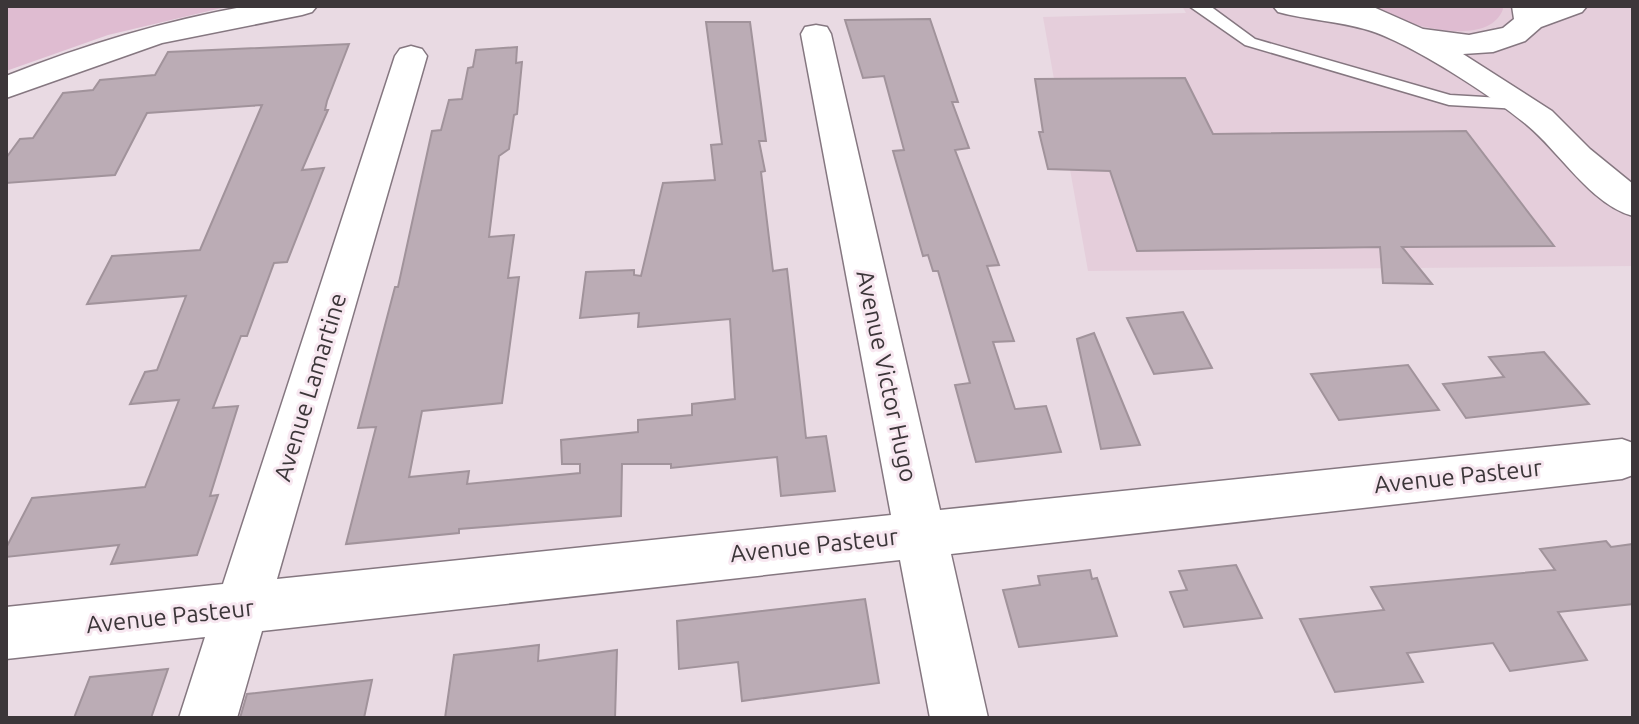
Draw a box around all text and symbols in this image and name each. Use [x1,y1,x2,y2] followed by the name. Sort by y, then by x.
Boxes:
[851,268,923,484] street label: Avenue Victor Hugo
[269,290,351,484] street label: Avenue Lamartine
[1373,454,1543,498] street label: Avenue Pasteur
[729,523,899,567] street label: Avenue Pasteur
[85,594,255,638] street label: Avenue Pasteur

